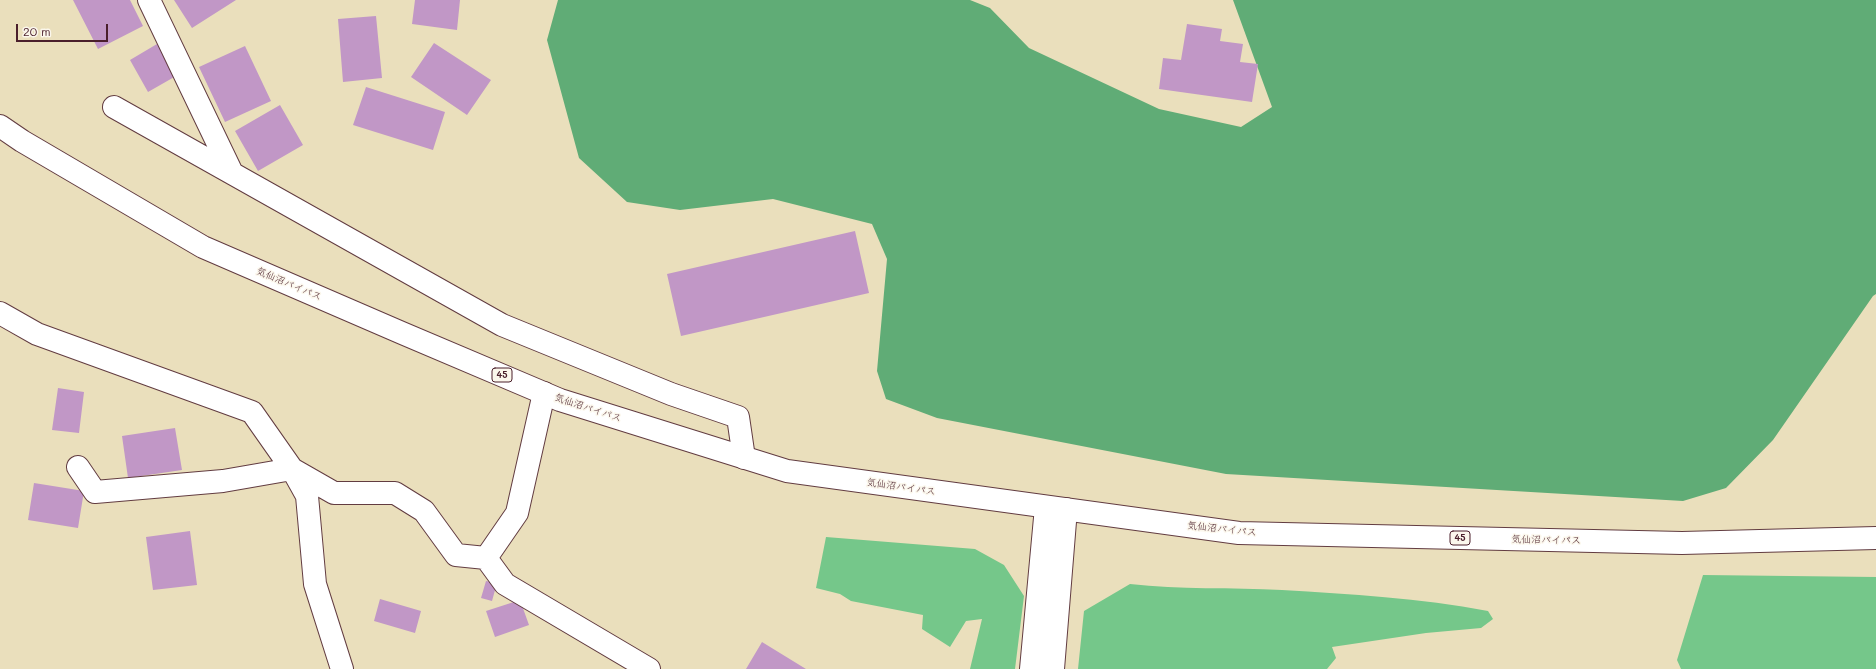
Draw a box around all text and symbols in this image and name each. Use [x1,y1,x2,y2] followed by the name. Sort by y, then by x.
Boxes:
[18,16,110,42] scale bar
[23,23,51,39] text: 20 m
[254,265,324,303] street label: 気仙沼バイパス
[492,368,512,382] road number: 45
[553,391,623,425] street label: 気仙沼バイパス
[866,476,936,498] street label: 気仙沼バイパス
[1187,519,1257,539] street label: 気仙沼バイパス
[1450,531,1470,545] road number: 45
[1511,533,1581,547] street label: 気仙沼バイパス

